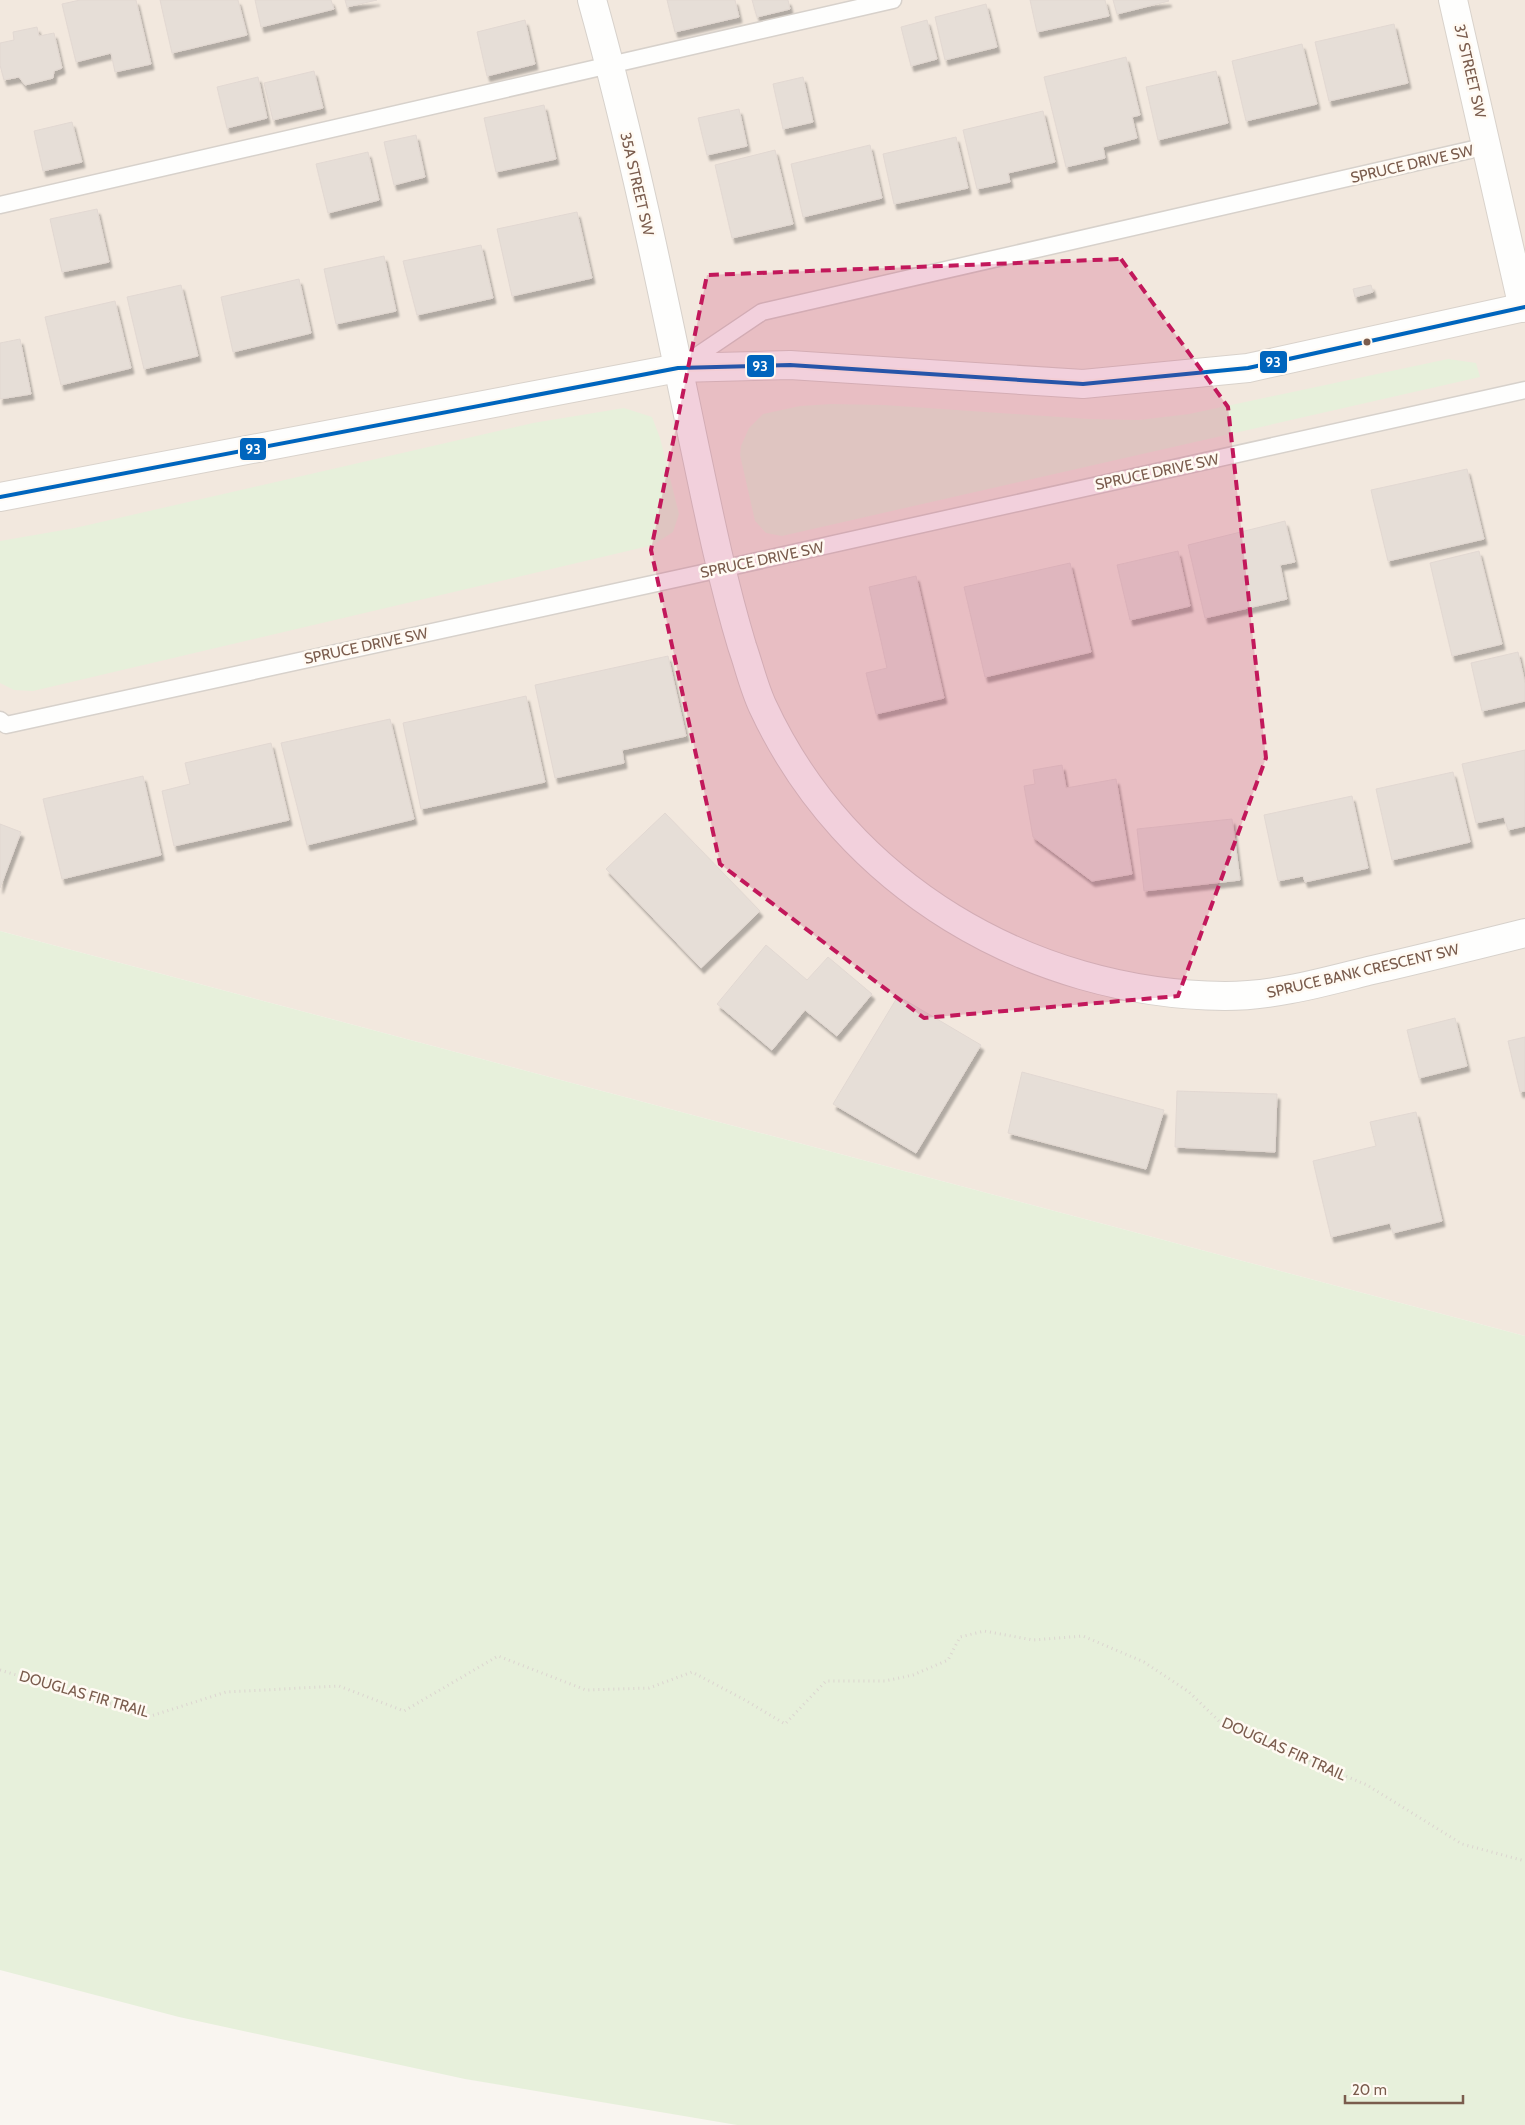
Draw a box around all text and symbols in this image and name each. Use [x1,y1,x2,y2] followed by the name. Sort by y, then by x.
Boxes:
[1450,22,1490,120] street label: 37 STREET SW
[616,131,658,238] street label: 35A STREET SW
[1349,141,1476,187] street label: SPRUCE DRIVE SW
[1362,337,1372,347] unlabelled marker
[1259,350,1288,374] line badge: 93
[1265,353,1281,371] text: 93
[746,354,775,378] line badge: 93
[752,357,768,375] text: 93
[239,437,267,461] line badge: 93
[245,440,261,458] text: 93
[1094,450,1221,494] street label: SPRUCE DRIVE SW
[699,538,826,582] street label: SPRUCE DRIVE SW
[303,624,430,668] street label: SPRUCE DRIVE SW
[1265,940,1462,1002] street label: SPRUCE BANK CRESCENT SW
[17,1667,151,1721] street label: DOUGLAS FIR TRAIL
[1219,1714,1349,1785] street label: DOUGLAS FIR TRAIL
[1345,2072,1462,2104] scale bar
[1352,2081,1387,2099] text: 20 m

